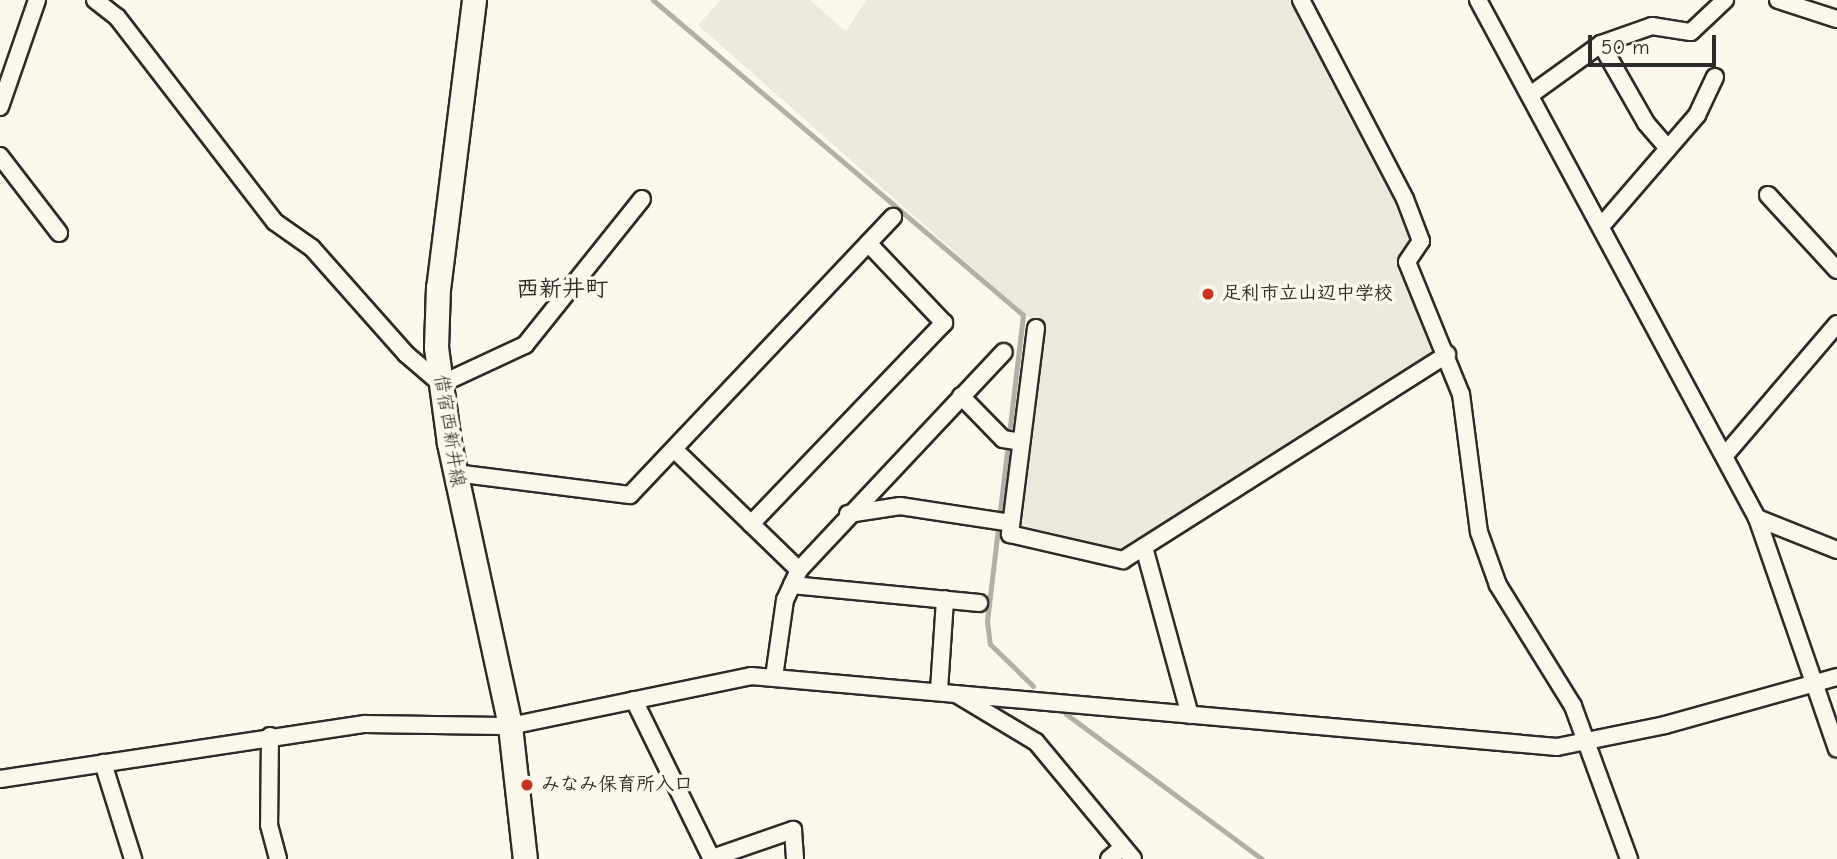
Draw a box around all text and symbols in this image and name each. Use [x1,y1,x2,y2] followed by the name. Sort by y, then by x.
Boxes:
[1592,21,1720,65] scale bar
[1601,35,1650,59] text: 50 m
[516,275,608,303] district label: 西新井町
[1222,283,1393,305] place label: 足利市立山辺中学校
[1200,286,1216,302] marker: 足利市立山辺中学校
[429,373,469,489] street label: 借宿西新井線
[541,774,693,796] place label: みなみ保育所入口
[519,777,535,793] marker: みなみ保育所入口

